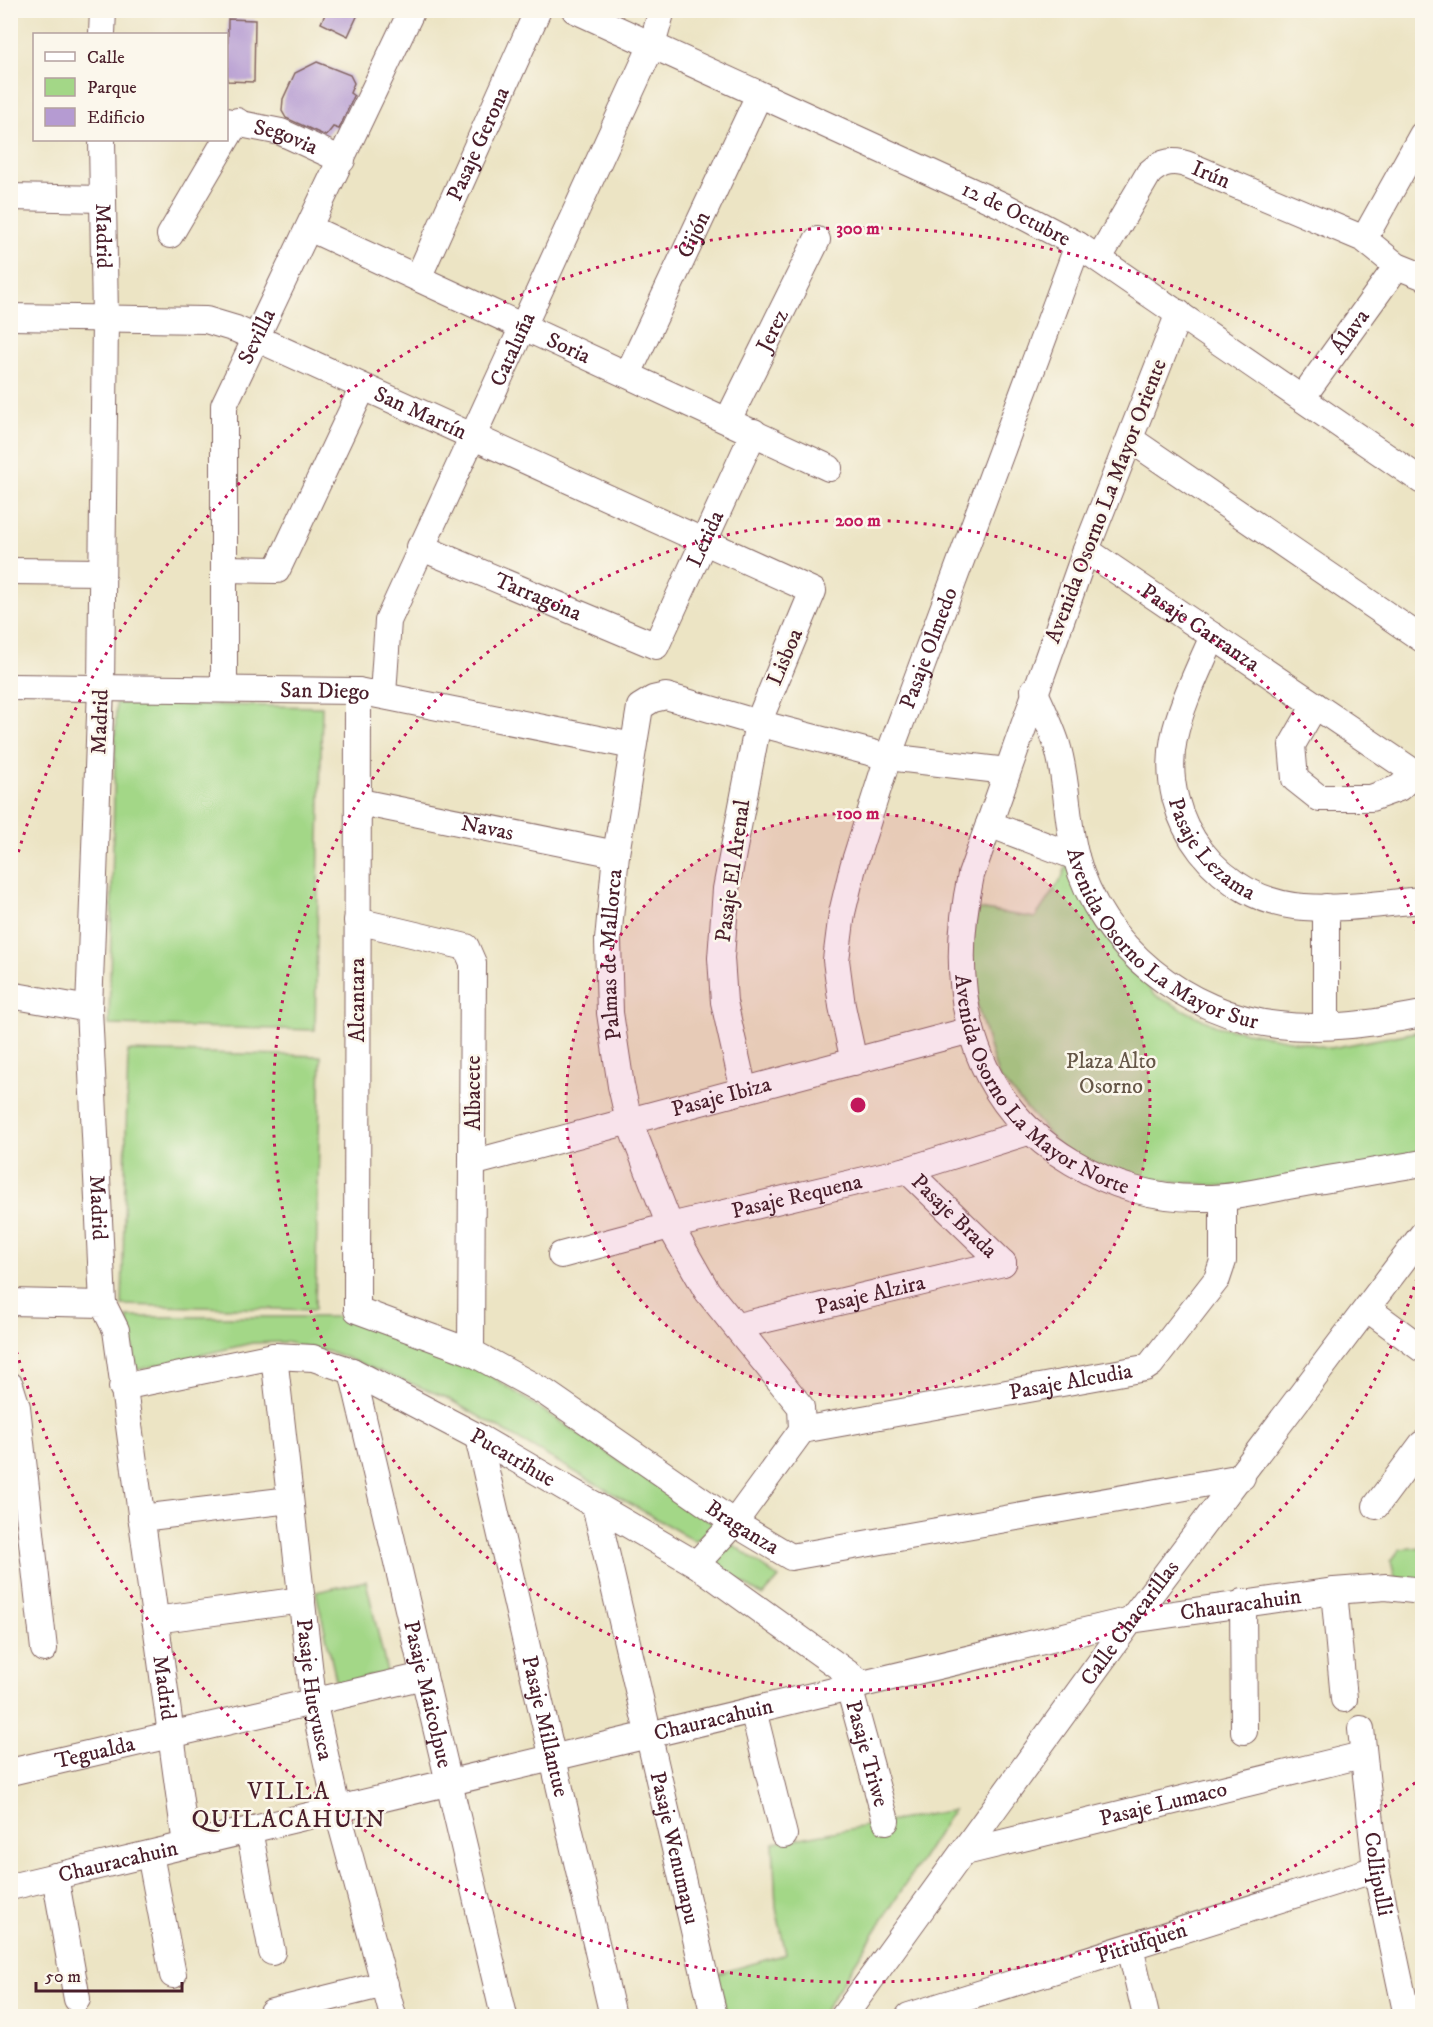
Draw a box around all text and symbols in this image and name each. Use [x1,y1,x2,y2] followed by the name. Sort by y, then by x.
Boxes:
[33,33,228,141] legend
[87,47,125,69] text: Calle
[87,77,137,99] text: Parque
[441,82,516,205] street label: Pasaje Gerona
[87,107,145,129] text: Edificio
[251,113,323,161] street label: Segovia
[1188,154,1235,195] street label: Irún
[957,175,1075,252] street label: 12 de Octubre
[90,203,118,269] street label: Madrid
[671,206,716,262] street label: Gijón
[836,218,880,240] text: 300 m
[1324,303,1376,359] street label: Álava
[232,304,282,369] street label: Sevilla
[750,304,794,358] street label: Jerez
[484,307,541,391] street label: Cataluña
[542,326,596,370] street label: Soria
[1039,355,1173,647] street label: Avenida Osorno La Mayor Oriente
[370,380,472,446] street label: San Martín
[681,506,730,571] street label: Lérida
[835,510,881,532] text: 200 m
[490,566,586,627] street label: Tarragona
[1135,578,1266,678] street label: Pasaje Carranza
[894,584,963,712] street label: Pasaje Olmedo
[761,624,809,690] street label: Lisboa
[280,677,372,707] street label: San Diego
[85,689,115,755] street label: Madrid
[1162,794,1261,906] street label: Pasaje Lezama
[710,798,756,944] street label: Pasaje El Arenal
[836,803,880,825] text: 100 m
[459,809,516,846] street label: Navas
[1061,845,1262,1035] street label: Avenida Osorno La Mayor Sur
[594,867,628,1042] street label: Palmas de Mallorca
[344,957,371,1042] street label: Alcantara
[949,973,1133,1200] street label: Avenida Osorno La Mayor Norte
[1066,1048,1156,1100] park label: Plaza Alto Osorno
[460,1055,487,1131] street label: Albacete
[669,1070,775,1123] street label: Pasaje Ibiza
[848,1095,868,1115] centre of rings
[729,1167,865,1225] street label: Pasaje Requena
[906,1168,1004,1264] street label: Pasaje Brada
[83,1174,113,1241] street label: Madrid
[813,1268,928,1321] street label: Pasaje Alzira
[1007,1357,1135,1406] street label: Pasaje Alcudia
[466,1422,561,1493] street label: Pucatrihue
[700,1494,785,1561] street label: Braganza
[1075,1555,1185,1691] street label: Calle Chacarillas
[1178,1582,1303,1626] street label: Chauracahuin
[290,1617,340,1763] street label: Pasaje Hueyusca
[398,1618,459,1771] street label: Pasaje Maicolpue
[147,1653,182,1722] street label: Madrid
[516,1653,575,1800] street label: Pasaje Millantue
[651,1692,776,1747] street label: Chauracahuin
[840,1697,895,1810] street label: Pasaje Triwe
[52,1730,138,1775] street label: Tegualda
[644,1769,706,1927] street label: Pasaje Wenumapu
[1097,1775,1230,1832] street label: Pasaje Lumaco
[192,1777,386,1835] district label: VILLA QUILACAHUIN
[1359,1831,1399,1918] street label: Collipulli
[56,1834,181,1889] street label: Chauracahuin
[1093,1916,1191,1970] street label: Pitrufquen
[36,1955,182,1993] scale bar
[45,1966,81,1988] text: 50 m

